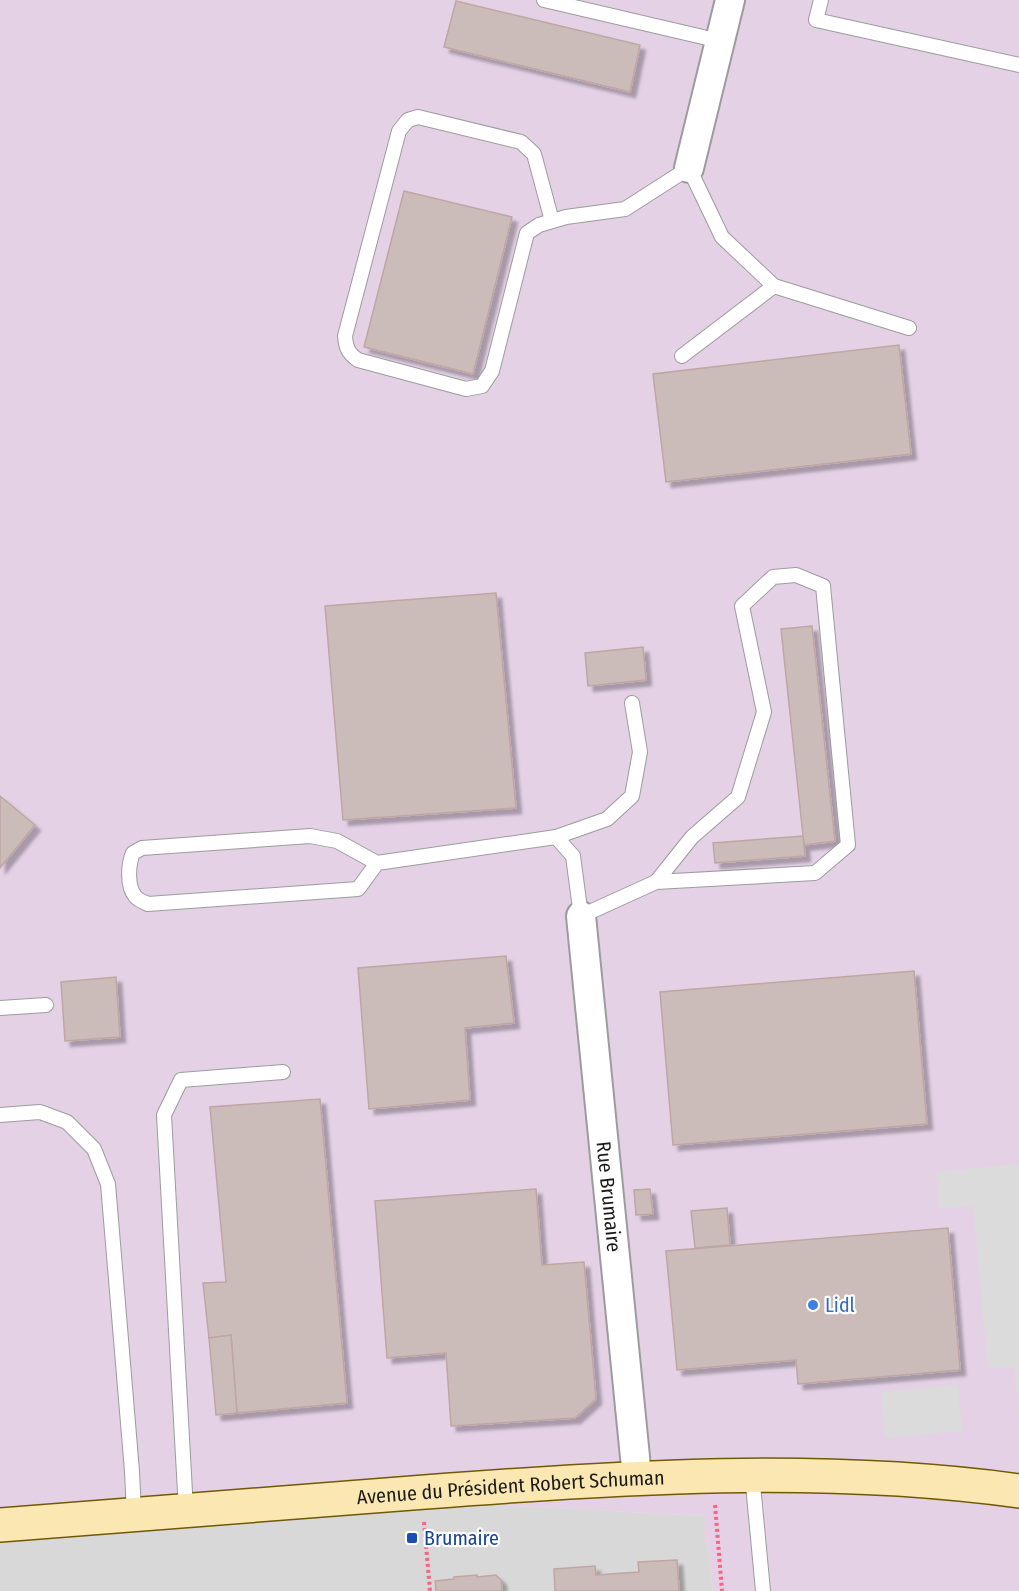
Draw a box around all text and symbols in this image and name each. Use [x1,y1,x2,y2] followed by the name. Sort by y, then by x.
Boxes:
[592,1140,626,1253] street label: Rue Brumaire
[825,1293,855,1317] place label: Lidl
[806,1298,820,1312] marker: Lidl
[356,1465,665,1509] street label: Avenue du Président Robert Schuman
[424,1526,499,1550] place label: Brumaire
[405,1531,419,1545] marker: Brumaire

